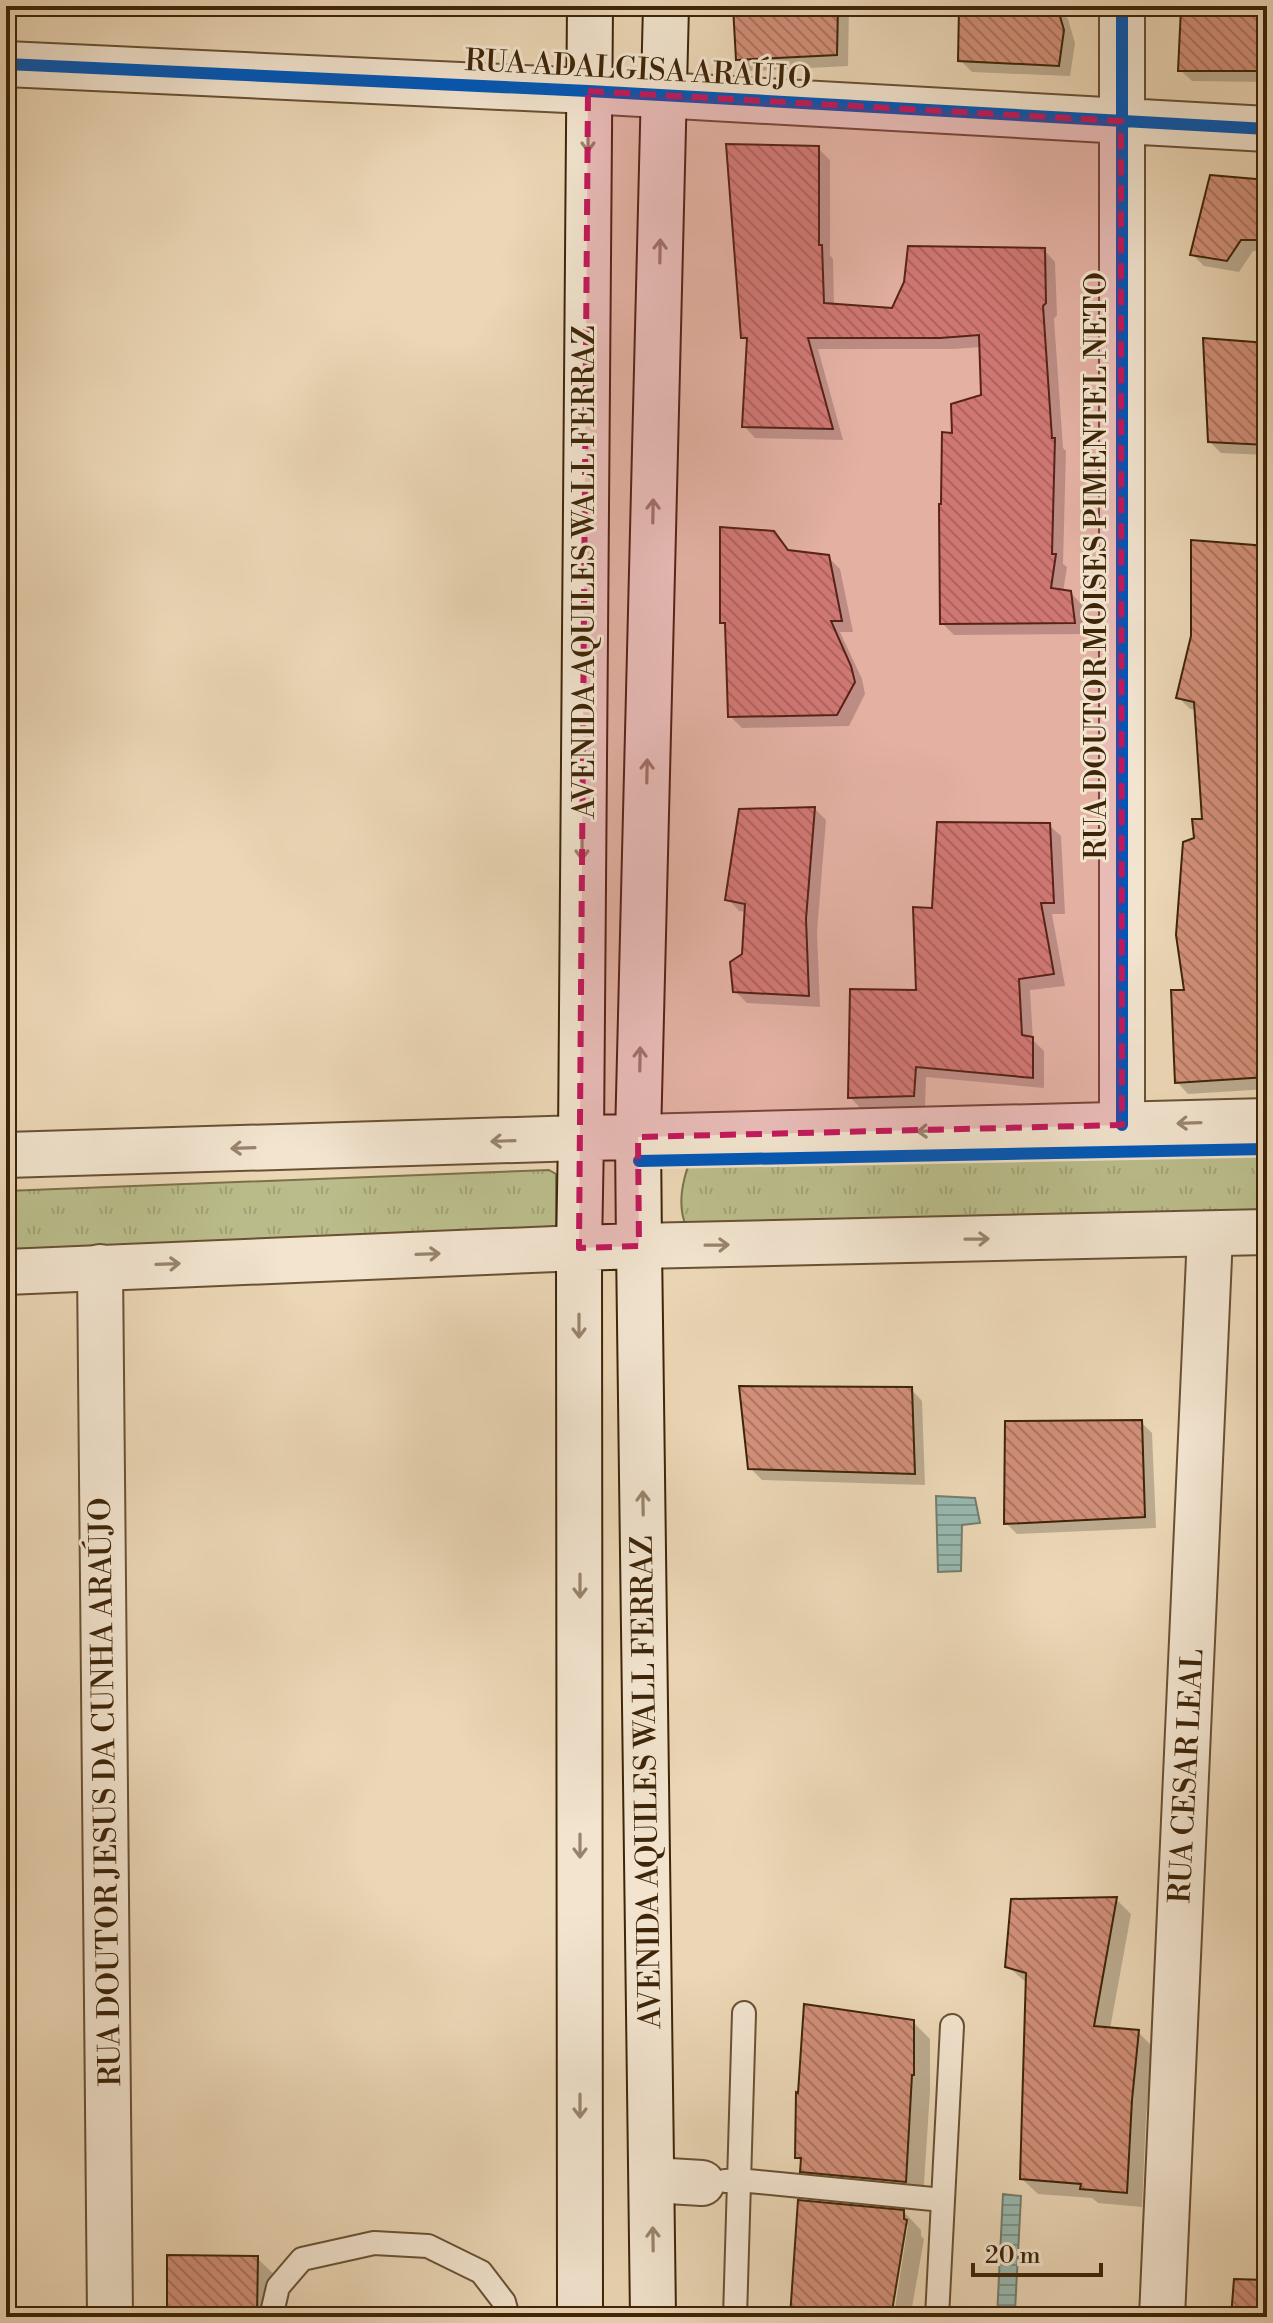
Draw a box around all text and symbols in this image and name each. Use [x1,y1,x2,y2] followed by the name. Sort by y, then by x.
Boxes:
[464,40,812,98] street label: RUA ADALGISA ARAÚJO
[580,126,596,153] one-way arrow
[652,238,667,265] one-way arrow
[1078,272,1116,860] street label: RUA DOUTOR MOISES PIMENTEL NETO
[566,325,604,820] street label: AVENIDA AQUILES WALL FERRAZ
[646,498,661,525] one-way arrow
[640,758,655,785] one-way arrow
[574,834,590,861] one-way arrow
[633,1046,648,1073] one-way arrow
[1176,1116,1203,1131] one-way arrow
[916,1123,943,1138] one-way arrow
[490,1133,517,1148] one-way arrow
[230,1141,257,1156] one-way arrow
[963,1232,990,1247] one-way arrow
[703,1237,730,1252] one-way arrow
[414,1246,441,1261] one-way arrow
[154,1257,181,1272] one-way arrow
[571,1312,587,1339] one-way arrow
[635,1490,650,1517] one-way arrow
[80,1497,130,2087] street label: RUA DOUTOR JESUS DA CUNHA ARAÚJO
[624,1535,670,2030] street label: AVENIDA AQUILES WALL FERRAZ
[572,1572,588,1599] one-way arrow
[1161,1648,1213,1904] street label: RUA CESAR LEAL
[572,1832,588,1859] one-way arrow
[572,2092,588,2119] one-way arrow
[645,2226,661,2253] one-way arrow
[973,2227,1101,2277] scale bar
[985,2241,1041,2271] text: 20 m

